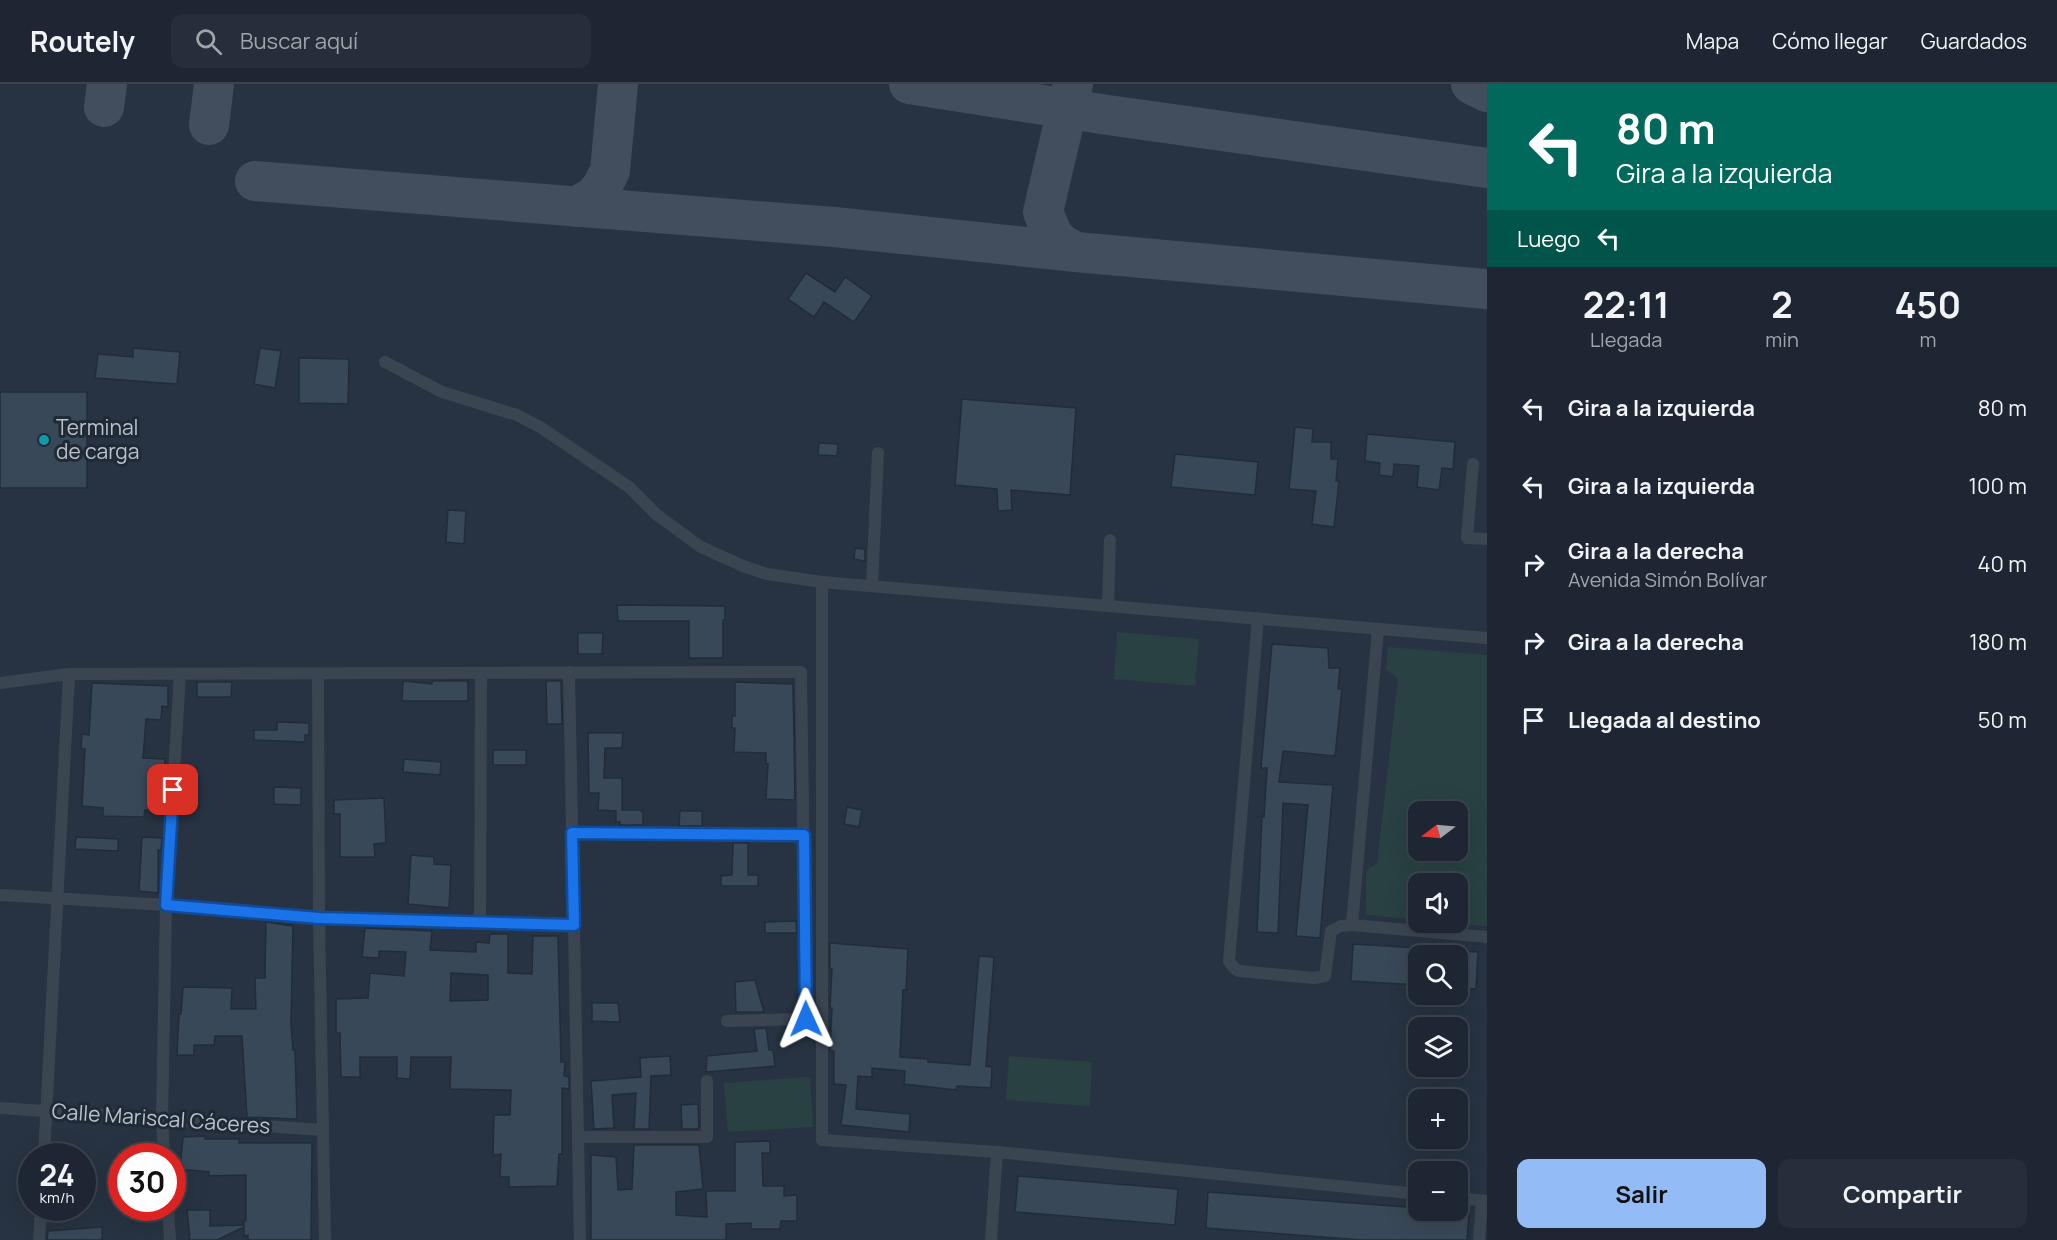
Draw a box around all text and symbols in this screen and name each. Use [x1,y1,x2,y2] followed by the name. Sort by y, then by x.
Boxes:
[171,14,591,68] search box
[30,22,135,60] text: Routely
[192,25,225,58] icon: search
[240,26,358,56] text: Buscar aquí
[1686,27,1739,55] text: Mapa
[1772,27,1888,55] text: Cómo llegar
[1921,27,2027,55] text: Guardados
[1616,99,1716,157] text: 80 m
[1517,108,1595,186] icon: left
[1616,154,1832,191] text: Gira a la izquierda
[1592,222,1625,255] icon: left
[1517,224,1580,254] text: Luego
[1583,280,1670,329] text: 22:11
[1771,280,1793,329] text: 2
[1895,280,1961,329] text: 450
[1590,326,1662,353] text: Llegada
[1765,326,1799,353] text: min
[1919,326,1936,353] text: m
[1517,392,1550,425] icon: left
[1568,393,1755,423] text: Gira a la izquierda
[1978,393,2027,423] text: 80 m
[56,413,139,465] place label: Terminal de carga
[37,433,51,447] marker: Terminal de carga
[1517,470,1550,503] icon: left
[1568,471,1755,501] text: Gira a la izquierda
[1969,471,2027,501] text: 100 m
[1568,536,1744,566] text: Gira a la derecha
[1517,548,1550,581] icon: right
[1978,549,2027,579] text: 40 m
[1568,566,1767,593] text: Avenida Simón Bolívar
[1517,626,1550,659] icon: right
[1568,627,1744,657] text: Gira a la derecha
[1969,627,2027,657] text: 180 m
[1517,704,1550,737] icon: arrive
[1568,705,1761,735] text: Llegada al destino
[1978,705,2027,735] text: 50 m
[147,764,198,815] pin
[156,773,189,806] icon: arrive
[1408,801,1468,861] north arrow
[1408,801,1468,1221] map controls
[1408,873,1468,933] button: sound
[1408,945,1468,1005] button: search
[774,987,838,1051] position arrow
[1408,1017,1468,1077] button: layers
[1408,1089,1468,1149] button: +
[51,1096,271,1140] street label: Calle Mariscal Cáceres
[108,1143,186,1221] speed limit sign: 30
[39,1154,75,1195] text: 24
[1517,1159,1766,1228] button: Salir
[1778,1159,2027,1228] button: Compartir
[1408,1161,1468,1221] button: −
[40,1187,74,1208] text: km/h

